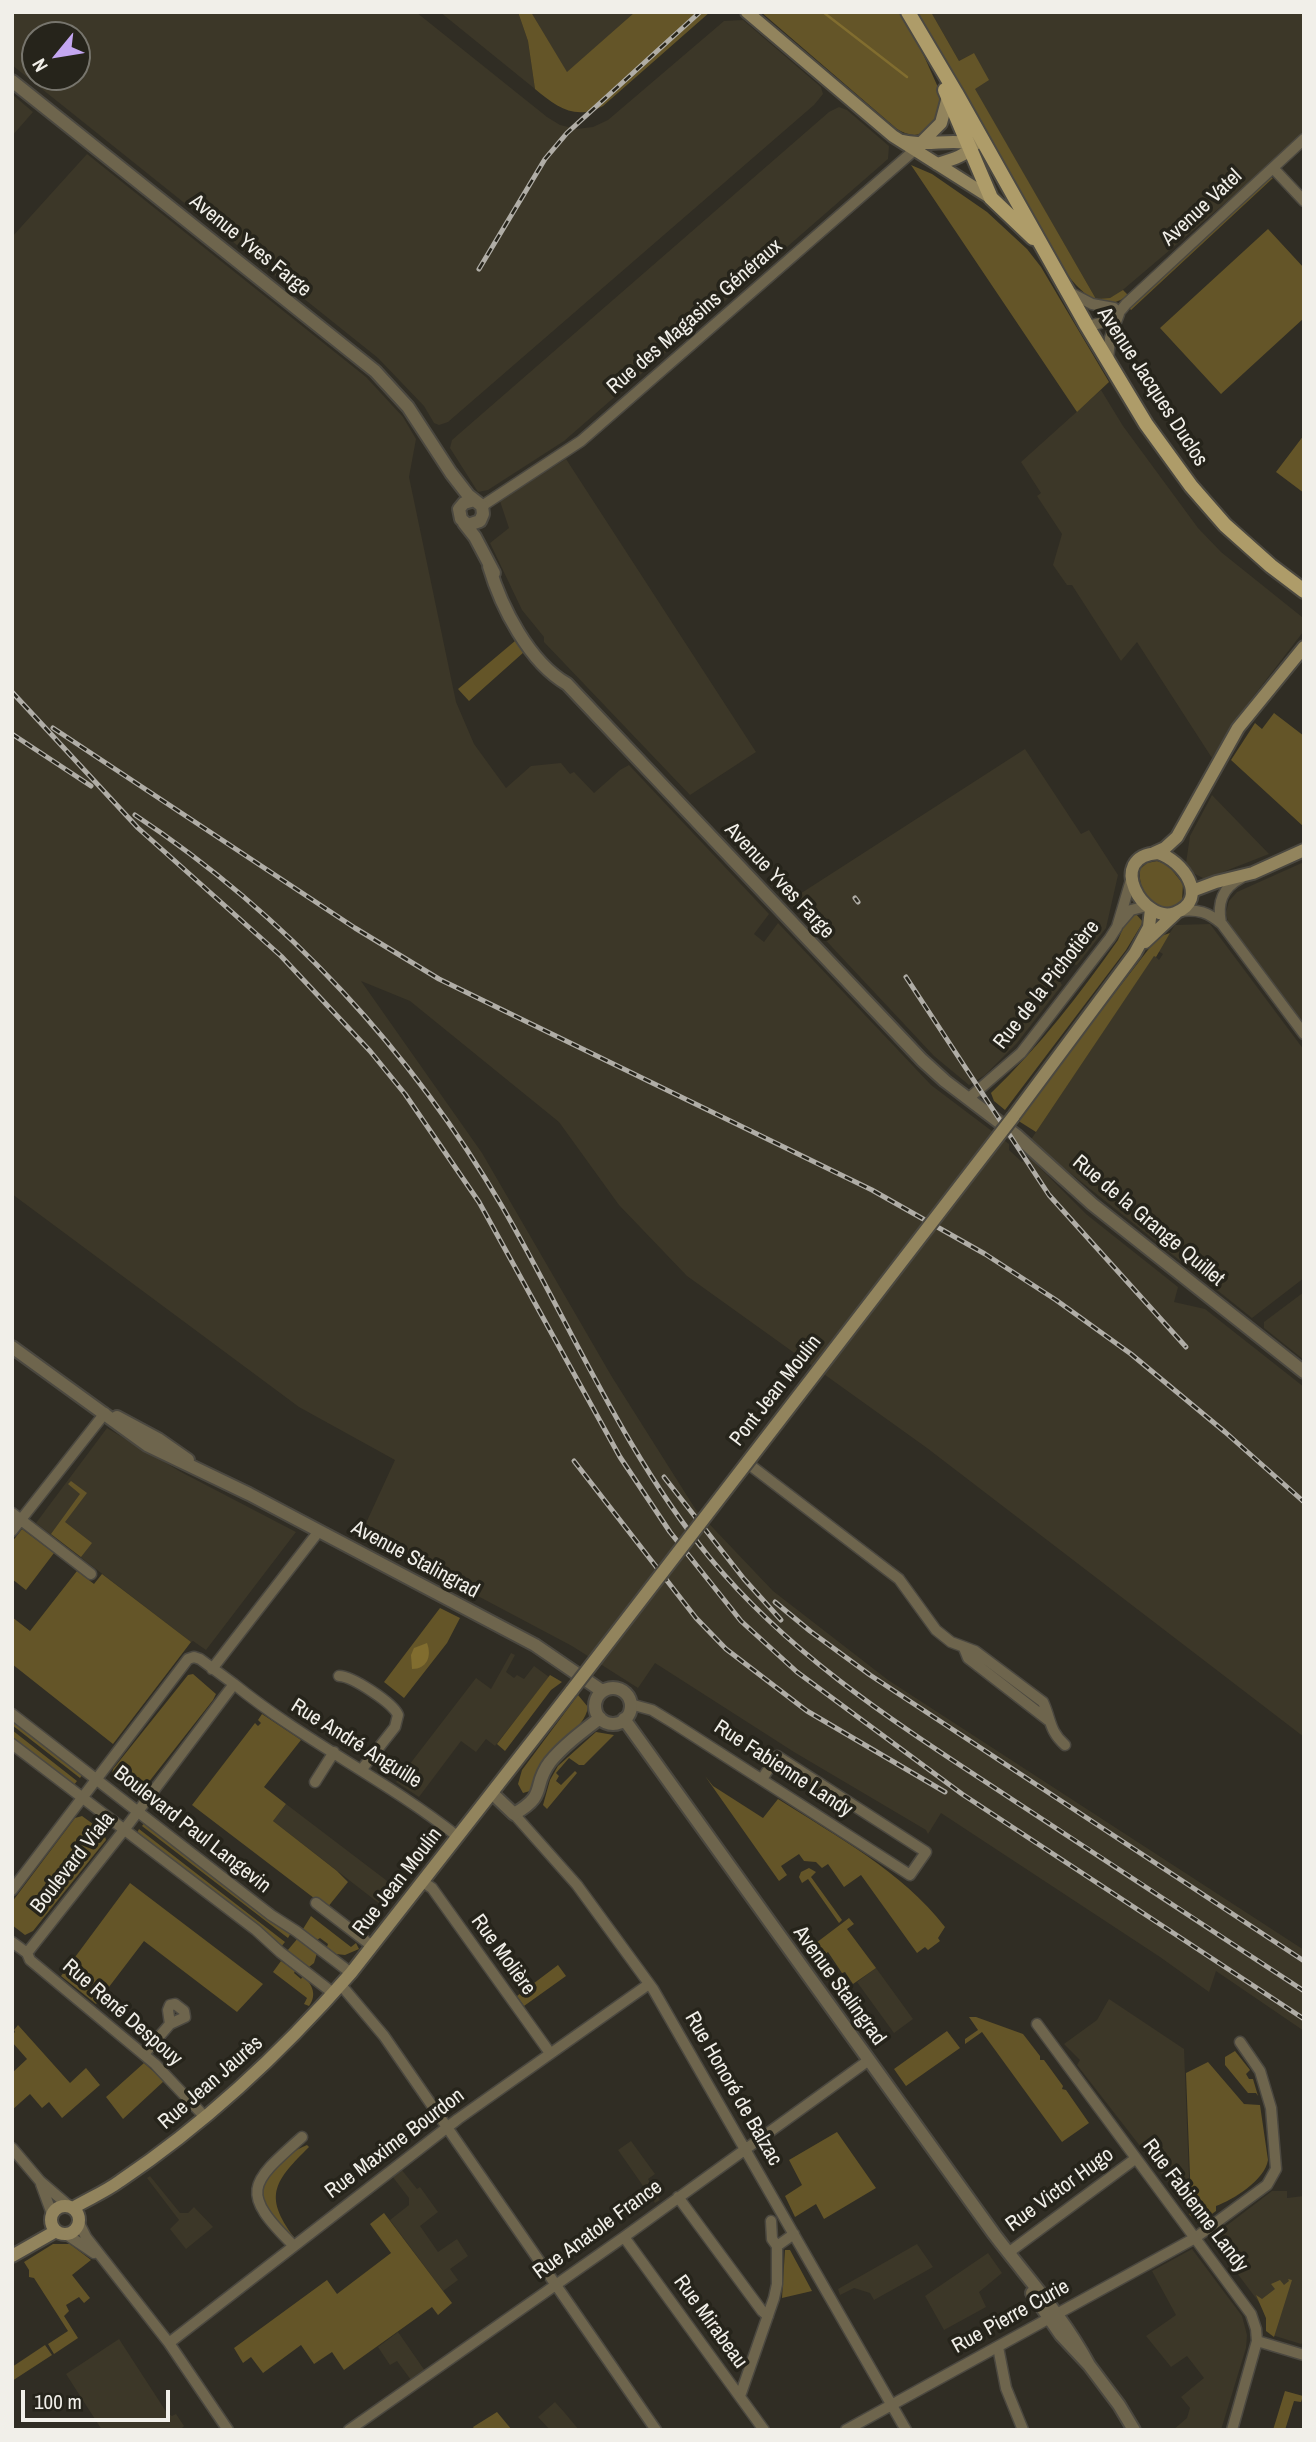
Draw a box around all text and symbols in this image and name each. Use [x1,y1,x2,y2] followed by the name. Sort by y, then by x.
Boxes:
[21,21,91,91] north arrow
[25,54,54,77] text: N
[1157,164,1247,252] street label: Avenue Vatel
[184,189,316,303] street label: Avenue Yves Farge
[602,234,788,400] street label: Rue des Magasins Généraux
[1091,303,1213,471] street label: Avenue Jacques Duclos
[719,818,839,944] street label: Avenue Yves Farge
[989,915,1105,1055] street label: Rue de la Pichotière
[1067,1150,1229,1292] street label: Rue de la Grange Quillet
[725,1330,827,1452] street label: Pont Jean Moulin
[347,1516,483,1604] street label: Avenue Stalingrad
[286,1694,426,1794] street label: Rue André Anguille
[709,1715,857,1823] street label: Rue Fabienne Landy
[108,1761,276,1899] street label: Boulevard Paul Langevin
[26,1807,120,1919] street label: Boulevard Viala
[348,1823,448,1941] street label: Rue Jean Moulin
[465,1910,541,2000] street label: Rue Molière
[787,1921,891,2051] street label: Avenue Stalingrad
[57,1954,187,2072] street label: Rue René Despouy
[679,2008,787,2170] street label: Rue Honoré de Balzac
[154,2031,268,2135] street label: Rue Jean Jaurès
[321,2084,469,2204] street label: Rue Maxime Bourdon
[1137,2135,1253,2277] street label: Rue Fabienne Landy
[1001,2142,1119,2238] street label: Rue Victor Hugo
[529,2175,667,2285] street label: Rue Anatole France
[668,2270,752,2374] street label: Rue Mirabeau
[948,2274,1074,2360] street label: Rue Pierre Curie
[24,2376,173,2420] scale bar
[34,2387,82,2416] text: 100 m

